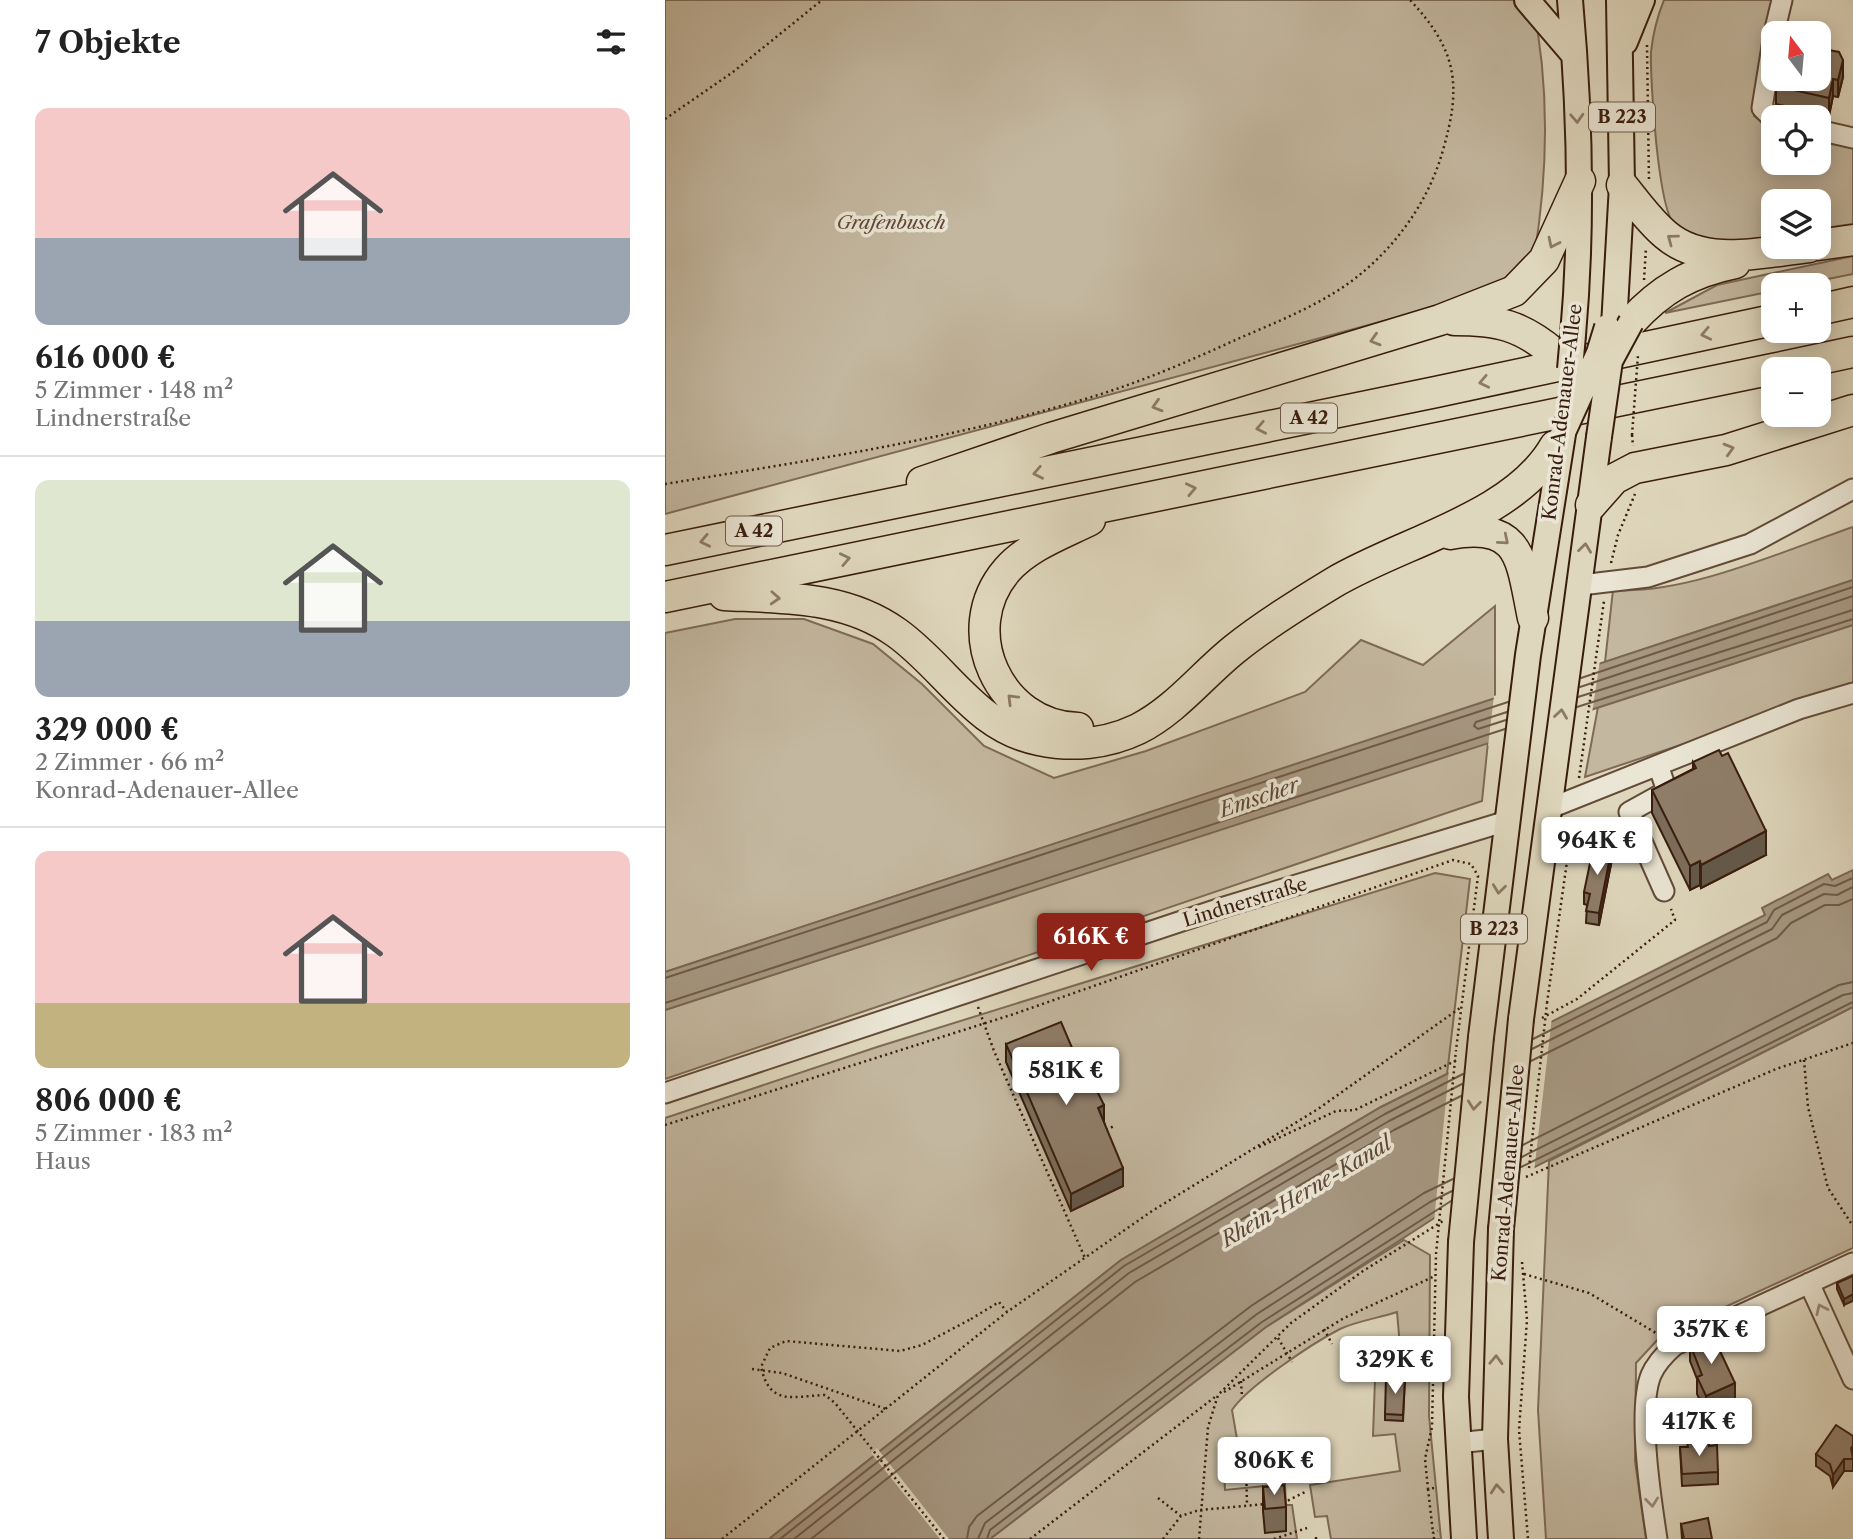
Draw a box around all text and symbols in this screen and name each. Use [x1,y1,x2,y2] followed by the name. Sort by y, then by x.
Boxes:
[1761,21,1831,91] north arrow
[1761,21,1831,427] map controls
[592,23,630,61] icon: filters
[35,24,181,61] text: 7 Objekte
[1589,103,1655,132] road number: B 223
[1761,105,1831,175] button: locate
[1570,113,1585,124] one-way arrow
[270,153,396,279] icon: home
[1761,189,1831,259] button: layers
[836,211,946,234] park label: Grafenbusch
[1667,234,1679,247] one-way arrow
[1547,236,1561,248] one-way arrow
[1761,273,1831,343] button: +
[1537,302,1587,522] street label: Konrad-Adenauer-Allee
[1700,326,1712,341] one-way arrow
[1369,332,1381,347] one-way arrow
[35,339,176,376] text: 616 000 €
[1761,357,1831,427] button: −
[1478,374,1490,389] one-way arrow
[35,376,233,404] text: 5 Zimmer · 148 m²
[1151,397,1163,412] one-way arrow
[35,404,191,432] text: Lindnerstraße
[1281,404,1337,432] road number: A 42
[1255,419,1267,434] one-way arrow
[1723,443,1735,457] one-way arrow
[1032,464,1044,479] one-way arrow
[1185,482,1197,497] one-way arrow
[726,516,782,546] road number: A 42
[270,525,396,651] icon: home
[1495,532,1508,544] one-way arrow
[699,533,711,548] one-way arrow
[1578,542,1593,554] one-way arrow
[839,552,851,567] one-way arrow
[769,590,780,605] one-way arrow
[1008,694,1021,707] one-way arrow
[1553,709,1568,720] one-way arrow
[35,711,179,748] text: 329 000 €
[35,748,224,776] text: 2 Zimmer · 66 m²
[1214,771,1303,823] water label: Emscher
[35,776,299,804] text: Konrad-Adenauer-Allee
[1540,818,1654,877] pin: 964K €
[1557,826,1637,854] text: 964K €
[1180,872,1310,932] street label: Lindnerstraße
[1492,883,1507,895] one-way arrow
[270,896,396,1022] icon: home
[1034,914,1148,973] pin: 616K €
[1461,914,1527,944] road number: B 223
[1053,922,1129,950] text: 616K €
[1009,1048,1123,1107] pin: 581K €
[1028,1056,1104,1084] text: 581K €
[1487,1063,1529,1283] street label: Konrad-Adenauer-Allee
[35,1082,182,1119] text: 806 000 €
[1467,1100,1482,1111] one-way arrow
[35,1119,233,1147] text: 5 Zimmer · 183 m²
[1214,1129,1398,1253] water label: Rhein-Herne-Kanal
[35,1147,91,1175] text: Haus
[1815,1304,1829,1316] one-way arrow
[1654,1306,1768,1366] pin: 357K €
[1673,1315,1749,1343] text: 357K €
[1338,1336,1452,1396] pin: 329K €
[1356,1345,1434,1373] text: 329K €
[1488,1354,1504,1364] one-way arrow
[1642,1398,1756,1458] pin: 417K €
[1662,1407,1736,1435] text: 417K €
[1217,1438,1331,1497] pin: 806K €
[1234,1446,1314,1474] text: 806K €
[1490,1483,1505,1494] one-way arrow
[1644,1496,1659,1507] one-way arrow

